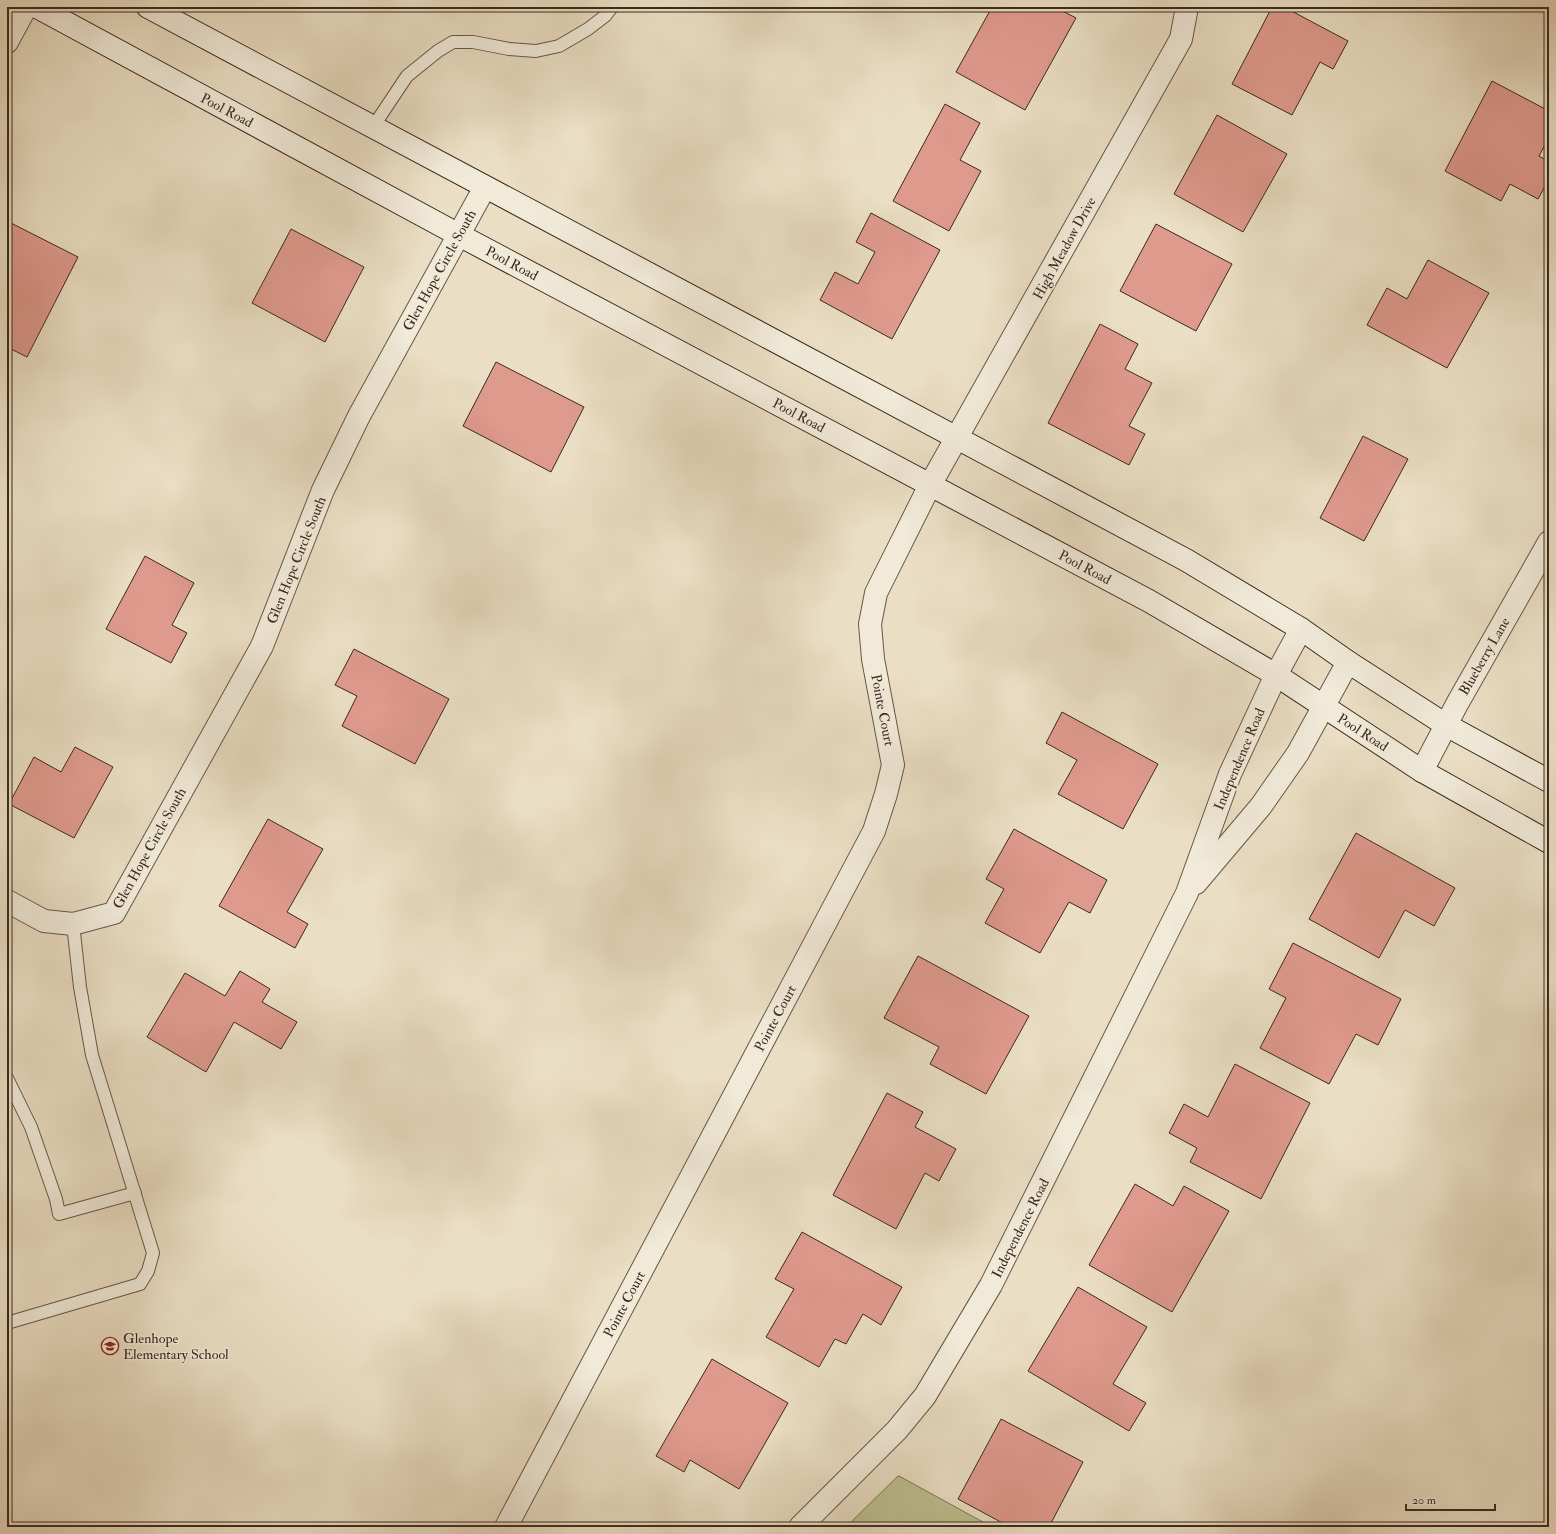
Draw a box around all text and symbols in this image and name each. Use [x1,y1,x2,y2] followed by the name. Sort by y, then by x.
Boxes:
[198,90,256,131] street label: Pool Road
[1029,194,1100,302] street label: High Meadow Drive
[399,206,481,334] street label: Glen Hope Circle South
[483,243,541,284] street label: Pool Road
[770,395,828,436] street label: Pool Road
[263,493,331,627] street label: Glen Hope Circle South
[1056,547,1114,588] street label: Pool Road
[1455,614,1514,699] street label: Blueberry Lane
[867,673,898,748] street label: Pointe Court
[1210,705,1270,813] street label: Independence Road
[1334,710,1391,755] street label: Pool Road
[109,784,191,912] street label: Glen Hope Circle South
[751,982,800,1054] street label: Pointe Court
[988,1176,1054,1281] street label: Independence Road
[600,1268,649,1340] street label: Pointe Court
[123,1330,229,1364] place label: Glenhope Elementary School
[100,1336,120,1356] school or university icon: Glenhope Elementary School
[1406,1486,1495,1512] scale bar
[1412,1493,1437,1508] text: 20 m

